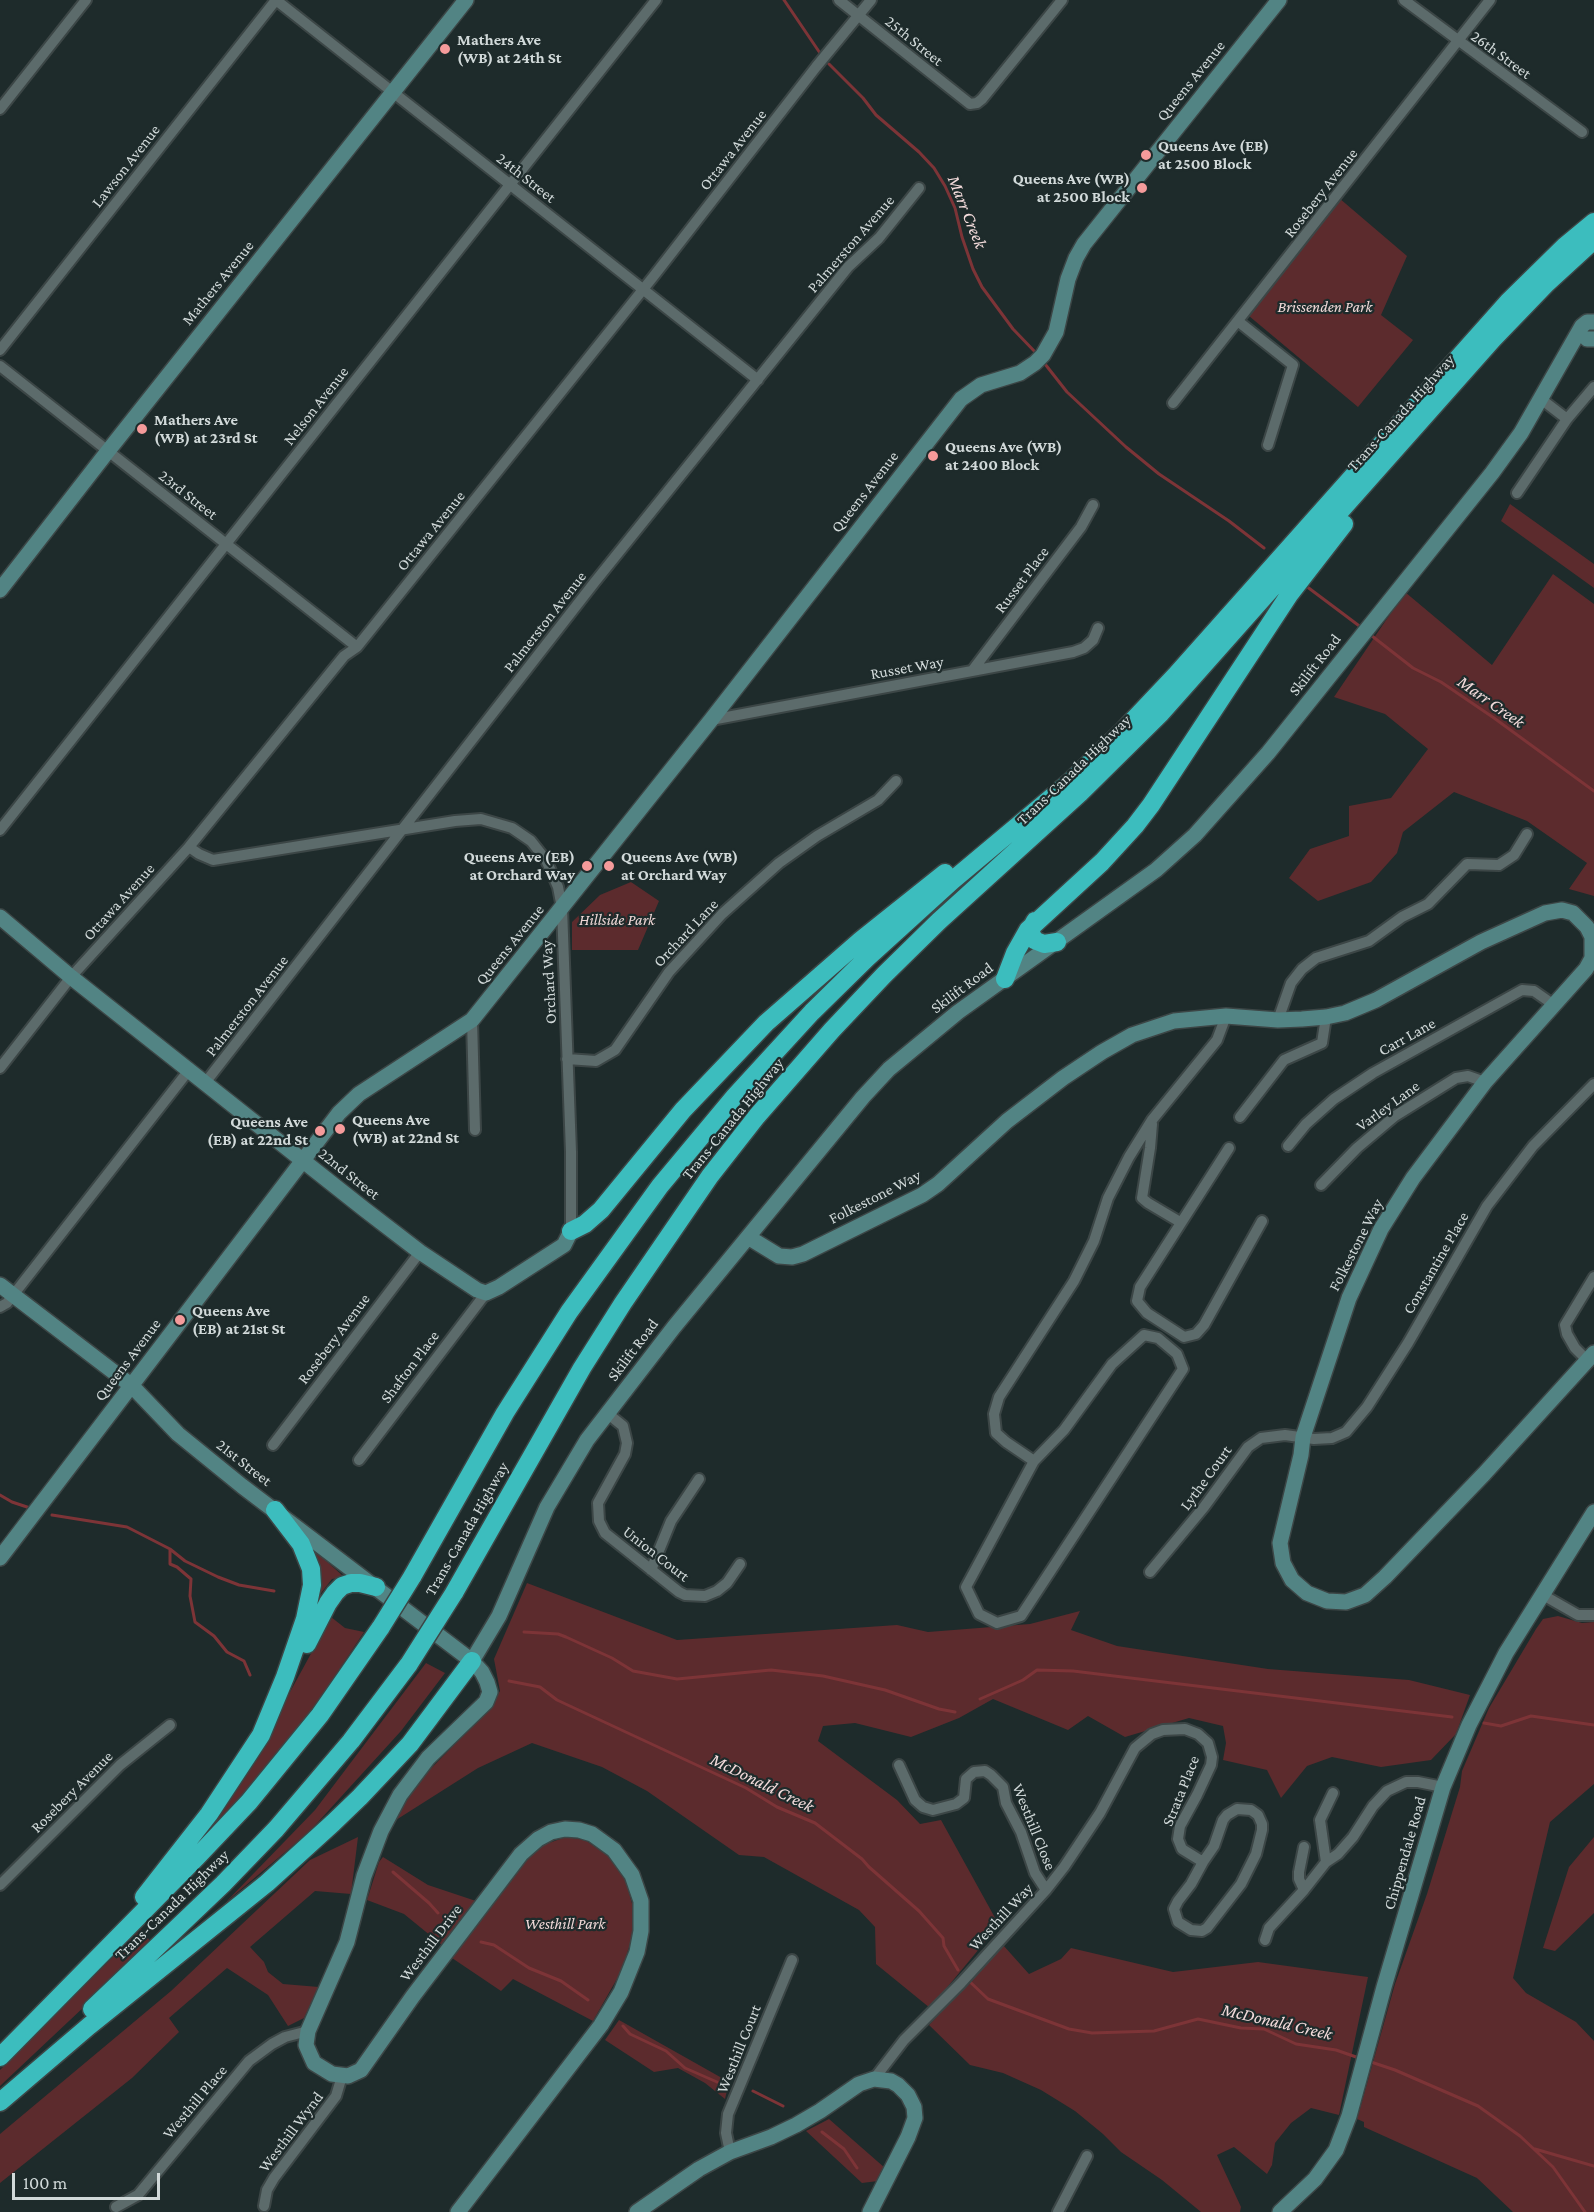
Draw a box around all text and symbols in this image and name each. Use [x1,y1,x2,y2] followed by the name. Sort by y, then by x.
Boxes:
[881,12,947,70] street label: 25th Street
[1467,27,1535,83] street label: 26th Street
[457,30,562,68] place label: Mathers Ave (WB) at 24th St
[1153,37,1229,125] street label: Queens Avenue
[438,42,452,56] marker: Mathers Ave (WB) at 24th St
[695,106,771,194] street label: Ottawa Avenue
[88,121,164,211] street label: Lawson Avenue
[1158,136,1269,174] place label: Queens Ave (EB) at 2500 Block
[1280,144,1362,242] street label: Rosebery Avenue
[1139,148,1153,162] marker: Queens Ave (EB) at 2500 Block
[492,149,560,207] street label: 24th Street
[1013,169,1130,207] place label: Queens Ave (WB) at 2500 Block
[942,172,992,252] water label: Marr Creek
[1135,181,1149,195] marker: Queens Ave (WB) at 2500 Block
[803,191,899,297] street label: Palmerston Avenue
[178,237,258,329] street label: Mathers Avenue
[1277,297,1373,317] park label: Brissenden Park
[1343,350,1459,476] street label: Trans-Canada Highway
[279,363,353,449] street label: Nelson Avenue
[154,410,258,448] place label: Mathers Ave (WB) at 23rd St
[135,422,149,436] marker: Mathers Ave (WB) at 23rd St
[945,437,1062,475] place label: Queens Ave (WB) at 2400 Block
[827,447,903,537] street label: Queens Avenue
[926,449,940,463] marker: Queens Ave (WB) at 2400 Block
[155,466,221,524] street label: 23rd Street
[393,487,469,575] street label: Ottawa Avenue
[991,543,1053,617] street label: Russet Place
[500,568,590,676] street label: Palmerston Avenue
[1285,630,1345,700] street label: Skilift Road
[869,652,945,684] street label: Russet Way
[1453,671,1529,733] water label: Marr Creek
[1013,711,1135,829] street label: Trans-Canada Highway
[464,847,575,885] place label: Queens Ave (EB) at Orchard Way
[621,847,738,885] place label: Queens Ave (WB) at Orchard Way
[79,859,159,945] street label: Ottawa Avenue
[580,859,594,873] marker: Queens Ave (EB) at Orchard Way
[602,859,616,873] marker: Queens Ave (WB) at Orchard Way
[650,895,722,971] street label: Orchard Lane
[472,901,548,989] street label: Queens Avenue
[579,910,655,930] park label: Hillside Park
[537,940,561,1024] street label: Orchard Way
[202,952,292,1060] street label: Palmerston Avenue
[927,958,997,1018] street label: Skilift Road
[1375,1014,1439,1060] street label: Carr Lane
[678,1054,788,1184] street label: Trans-Canada Highway
[1352,1076,1424,1136] street label: Varley Lane
[352,1110,459,1148] place label: Queens Ave (WB) at 22nd St
[207,1112,308,1150] place label: Queens Ave (EB) at 22nd St
[333,1122,347,1136] marker: Queens Ave (WB) at 22nd St
[313,1124,327,1138] marker: Queens Ave (EB) at 22nd St
[314,1144,384,1204] street label: 22nd Street
[826,1166,924,1228] street label: Folkestone Way
[1325,1196,1387,1294] street label: Folkestone Way
[1399,1209,1473,1317] street label: Constantine Place
[294,1290,374,1388] street label: Rosebery Avenue
[192,1301,285,1339] place label: Queens Ave (EB) at 21st St
[173,1313,187,1327] marker: Queens Ave (EB) at 21st St
[91,1315,165,1405] street label: Queens Avenue
[603,1315,663,1385] street label: Skilift Road
[376,1327,444,1407] street label: Shafton Place
[212,1435,276,1491] street label: 21st Street
[1176,1442,1236,1514] street label: Lythe Court
[421,1459,513,1599] street label: Trans-Canada Highway
[619,1522,693,1586] street label: Union Court
[27,1747,117,1837] street label: Rosebery Avenue
[707,1749,817,1817] water label: McDonald Creek
[1158,1753,1204,1829] street label: Strata Place
[1008,1781,1060,1873] street label: Westhill Close
[1380,1794,1430,1912] street label: Chippendale Road
[111,1846,233,1964] street label: Trans-Canada Highway
[965,1879,1037,1955] street label: Westhill Way
[396,1901,466,1985] street label: Westhill Drive
[525,1914,605,1934] park label: Westhill Park
[1220,1999,1334,2045] water label: McDonald Creek
[713,2002,765,2096] street label: Westhill Court
[159,2061,231,2143] street label: Westhill Place
[255,2088,327,2176] street label: Westhill Wynd
[15,2161,164,2199] scale bar
[23,2173,67,2193] text: 100 m

